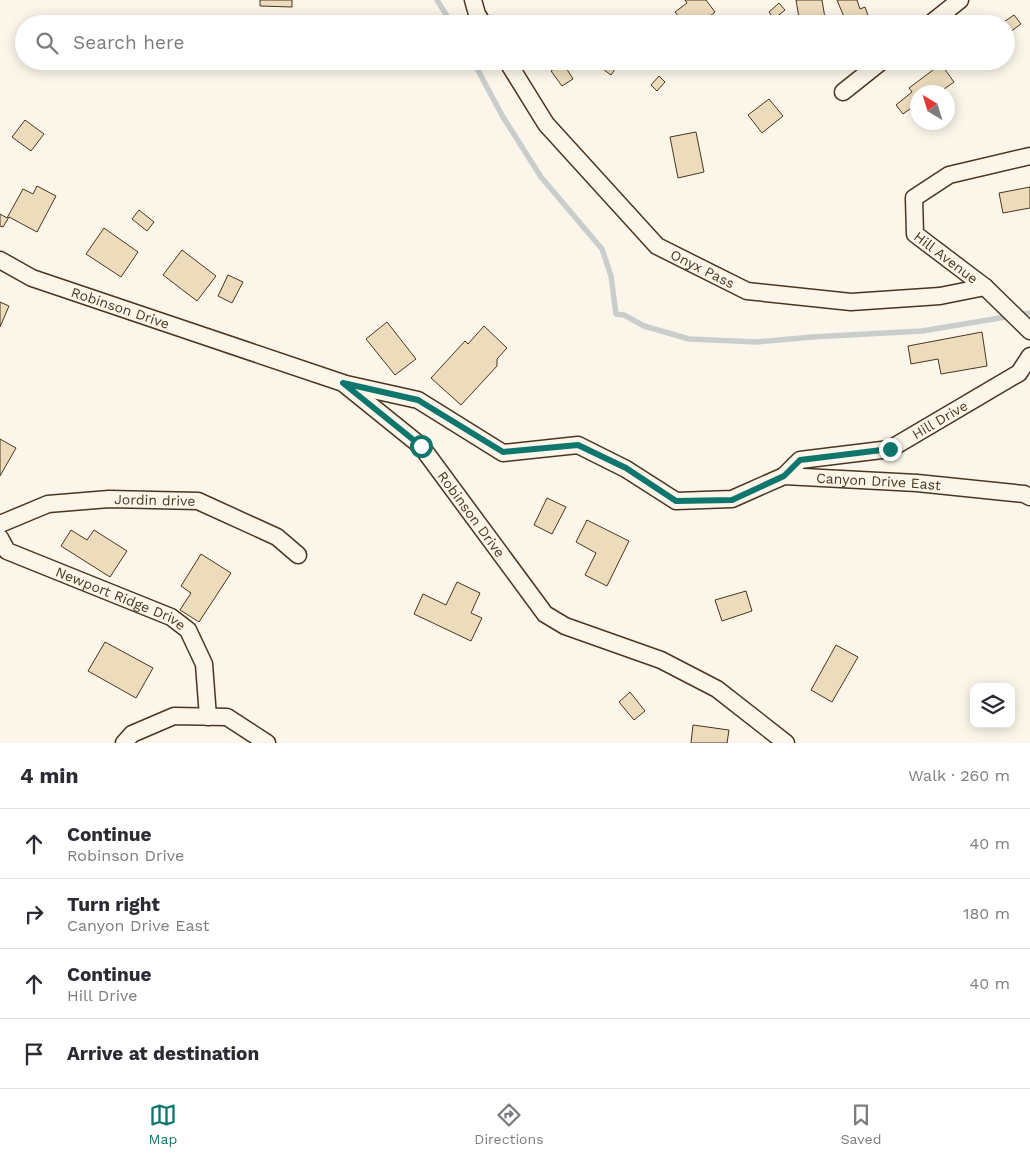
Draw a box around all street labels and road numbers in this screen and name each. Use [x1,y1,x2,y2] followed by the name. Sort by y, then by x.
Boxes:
[911,228,981,287] street label: Hill Avenue
[668,246,737,291] street label: Onyx Pass
[69,284,172,332] street label: Robinson Drive
[909,397,970,442] street label: Hill Drive
[434,468,508,560] street label: Robinson Drive
[816,470,942,493] street label: Canyon Drive East
[114,491,196,509] street label: Jordin drive
[53,563,189,633] street label: Newport Ridge Drive

